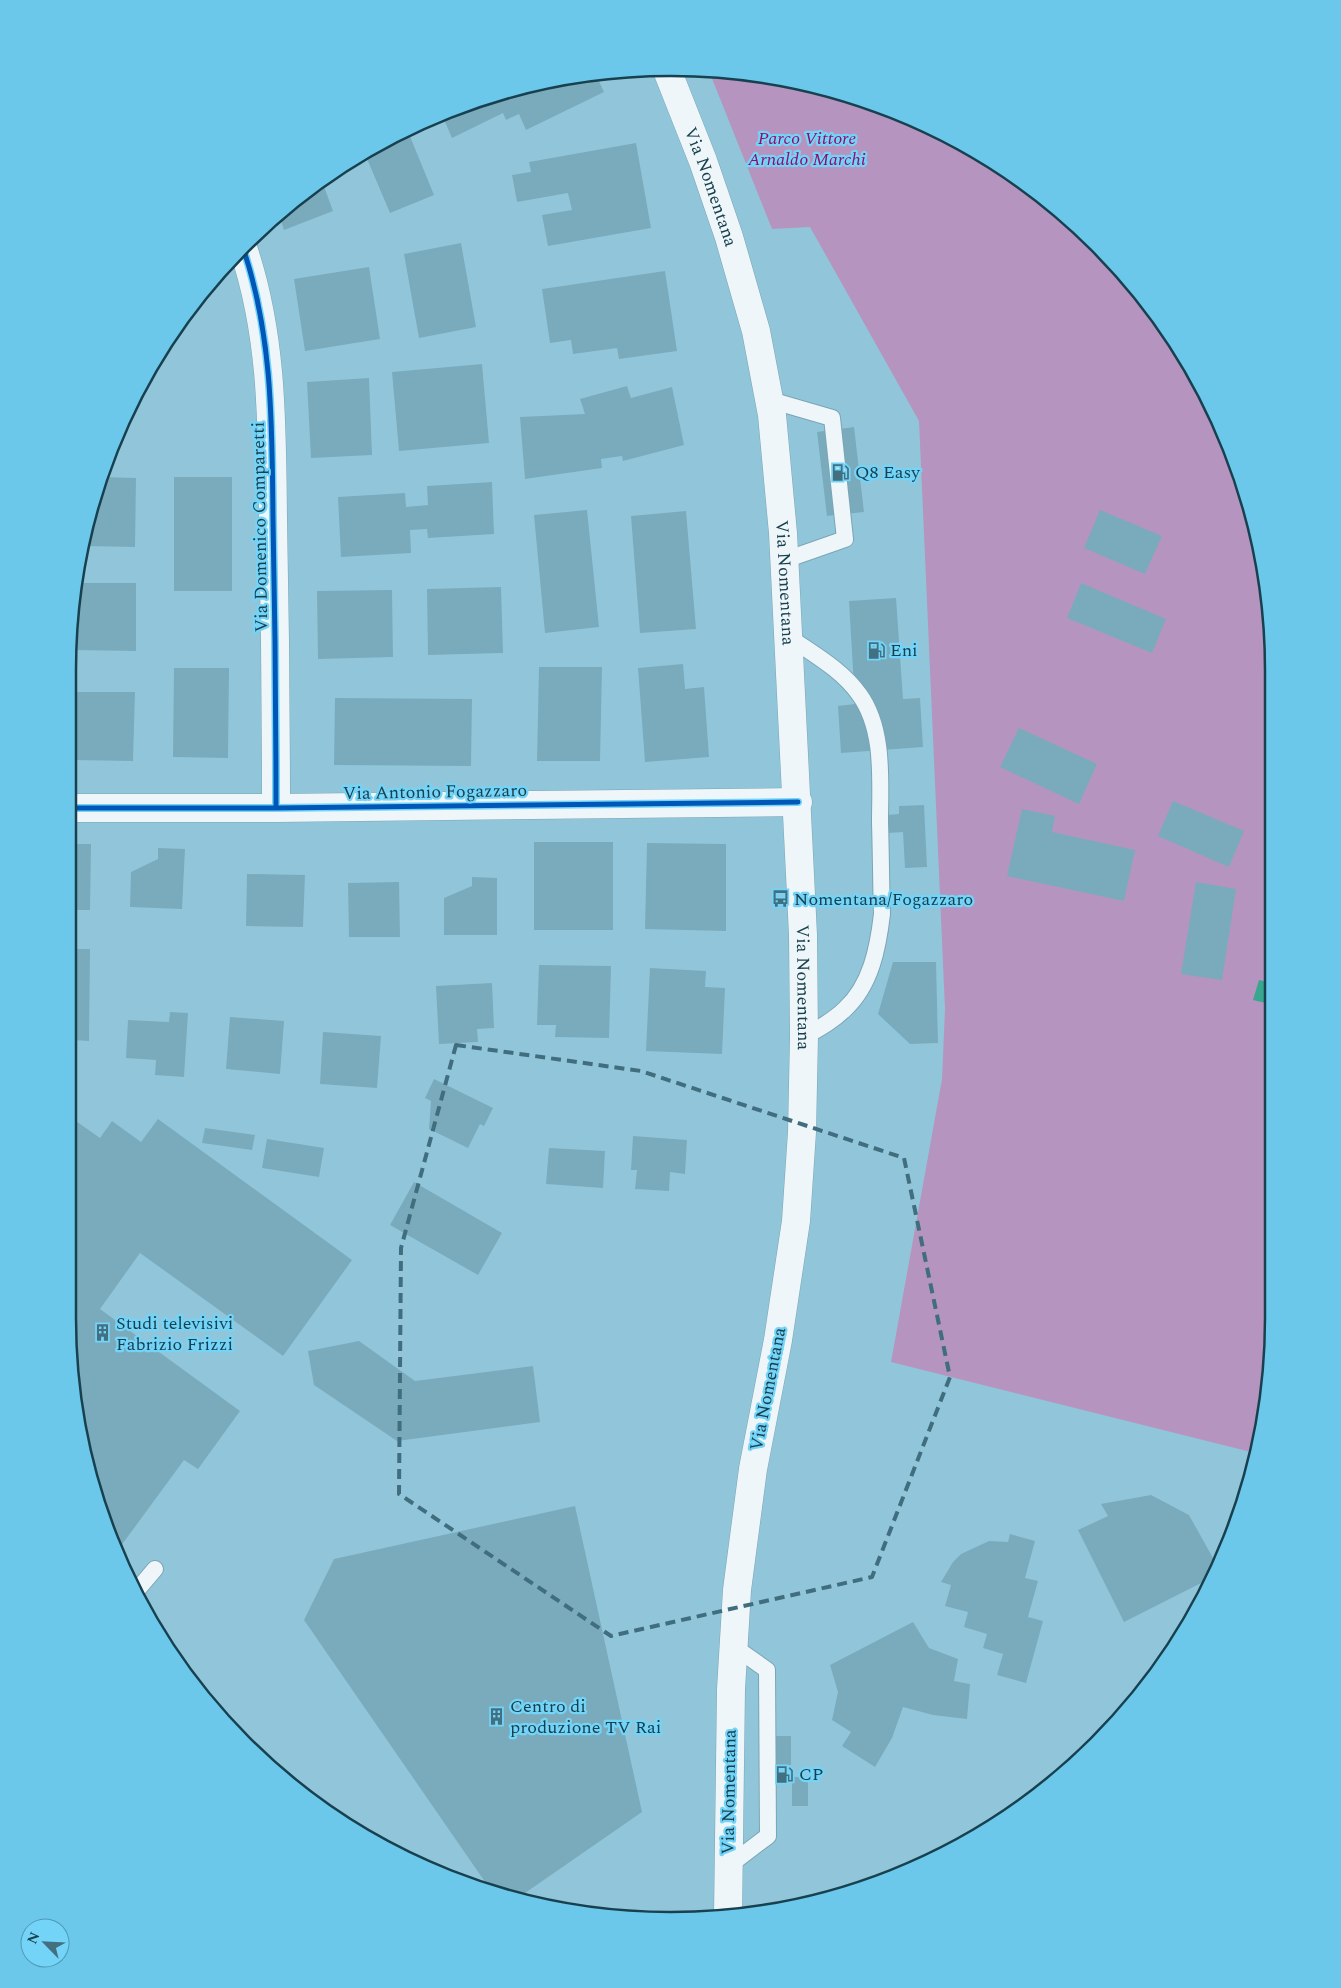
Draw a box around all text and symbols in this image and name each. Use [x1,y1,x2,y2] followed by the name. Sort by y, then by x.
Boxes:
[677,123,745,250] street label: Via Nomentana
[747,125,866,173] park label: Parco Vittore Arnaldo Marchi
[245,421,275,633] street label: Via Domenico Comparetti
[855,459,921,486] place label: Q8 Easy
[831,462,851,482] fuel station icon: Q8 Easy
[768,519,802,646] street label: Via Nomentana
[890,637,918,664] place label: Eni
[866,640,886,660] fuel station icon: Eni
[343,777,527,807] street label: Via Antonio Fogazzaro
[794,886,973,913] place label: Nomentana/Fogazzaro
[770,889,790,909] bus stop icon: Nomentana/Fogazzaro
[789,924,818,1051] street label: Via Nomentana
[116,1310,233,1358] place label: Studi televisivi Fabrizio Frizzi
[92,1323,112,1343] building icon: Studi televisivi Fabrizio Frizzi
[743,1325,793,1453] street label: Via Nomentana
[510,1693,662,1741] place label: Centro di produzione TV Rai
[486,1706,506,1726] building icon: Centro di produzione TV Rai
[714,1729,744,1855] street label: Via Nomentana
[799,1761,824,1788] place label: CP
[775,1764,795,1784] fuel station icon: CP
[20,1918,70,1968] north arrow
[22,1928,45,1947] text: N

